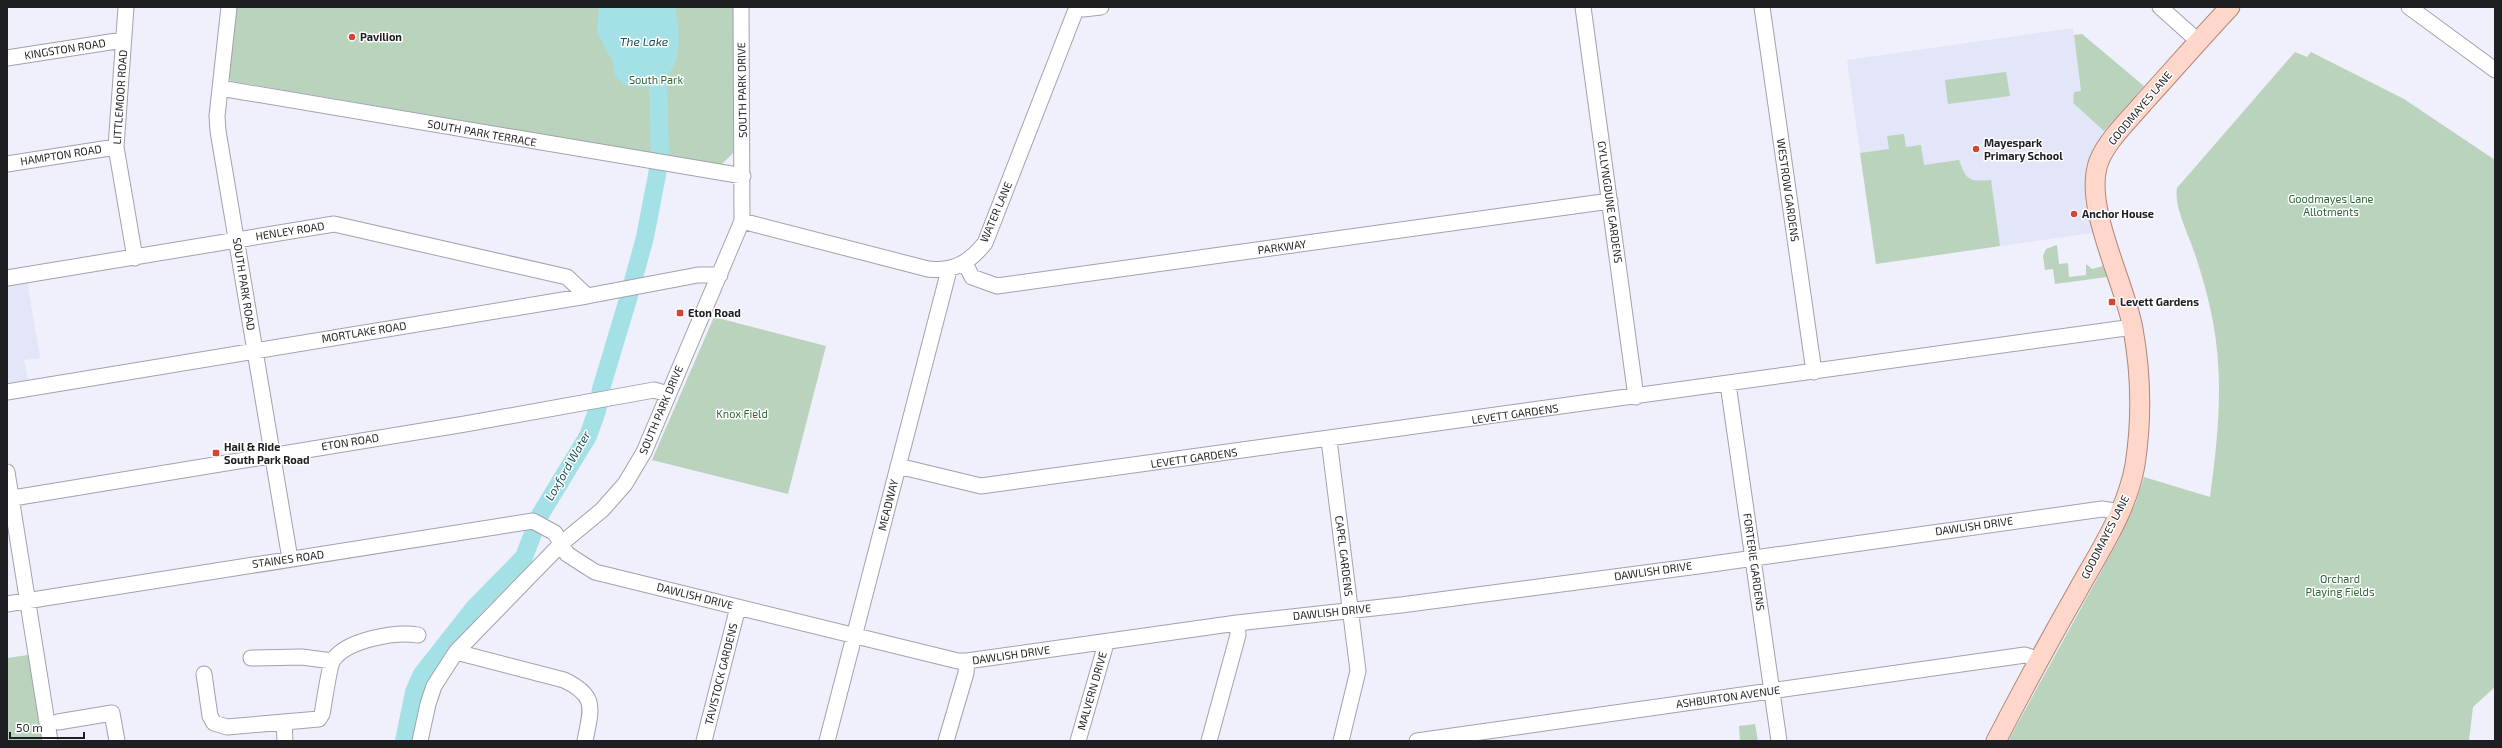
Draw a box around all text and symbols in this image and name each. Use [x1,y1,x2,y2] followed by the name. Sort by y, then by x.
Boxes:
[360,30,402,43] place label: Pavilion
[347,32,357,42] marker: Pavilion
[620,34,669,48] water label: The Lake
[23,36,107,61] street label: KINGSTON ROAD
[734,42,749,138] street label: SOUTH PARK DRIVE
[110,49,129,145] street label: LITTLEMOOR ROAD
[2105,68,2174,147] street label: GOODMAYES LANE
[629,73,684,86] park label: South Park
[426,116,538,149] street label: SOUTH PARK TERRACE
[1984,136,2063,163] place label: Mayespark Primary School
[1775,138,1802,242] street label: WESTROW GARDENS
[1595,140,1626,264] street label: GYLLYNGDUNE GARDENS
[19,142,103,167] street label: HAMPTON ROAD
[1971,144,1981,154] marker: Mayespark Primary School
[977,180,1014,244] street label: WATER LANE
[2288,192,2374,218] park label: Goodmayes Lane Allotments
[2082,207,2154,220] place label: Anchor House
[2069,209,2079,219] marker: Anchor House
[254,219,325,242] street label: HENLEY ROAD
[231,237,258,331] street label: SOUTH PARK ROAD
[1257,237,1308,256] street label: PARKWAY
[2120,295,2199,308] place label: Levett Gardens
[2107,297,2117,307] marker: Levett Gardens
[688,306,741,319] place label: Eton Road
[675,308,685,318] marker: Eton Road
[321,318,407,345] street label: MORTLAKE ROAD
[636,363,685,456] street label: SOUTH PARK DRIVE
[1471,401,1559,426] street label: LEVETT GARDENS
[716,407,768,420] park label: Knox Field
[542,428,593,503] water label: Loxford Water
[320,431,380,452] street label: ETON ROAD
[224,440,310,466] place label: Hail & Ride South Park Road
[1150,445,1238,470] street label: LEVETT GARDENS
[211,448,221,458] marker: Hail & Ride South Park Road
[875,477,900,532] street label: MEADWAY
[2078,493,2131,581] street label: GOODMAYES LANE
[1741,512,1768,612] street label: FORTERIE GARDENS
[1934,514,2014,537] street label: DAWLISH DRIVE
[1333,515,1356,597] street label: CAPEL GARDENS
[251,547,325,570] street label: STAINES ROAD
[1613,559,1693,582] street label: DAWLISH DRIVE
[2305,572,2375,598] park label: Orchard Playing Fields
[655,580,735,611] street label: DAWLISH DRIVE
[1292,601,1372,622] street label: DAWLISH DRIVE
[702,622,739,726] street label: TAVISTOCK GARDENS
[971,643,1051,666] street label: DAWLISH DRIVE
[1074,650,1109,732] street label: MALVERN DRIVE
[1675,683,1781,710] street label: ASHBURTON AVENUE
[10,714,84,740] scale bar
[16,720,43,734] text: 50 m

